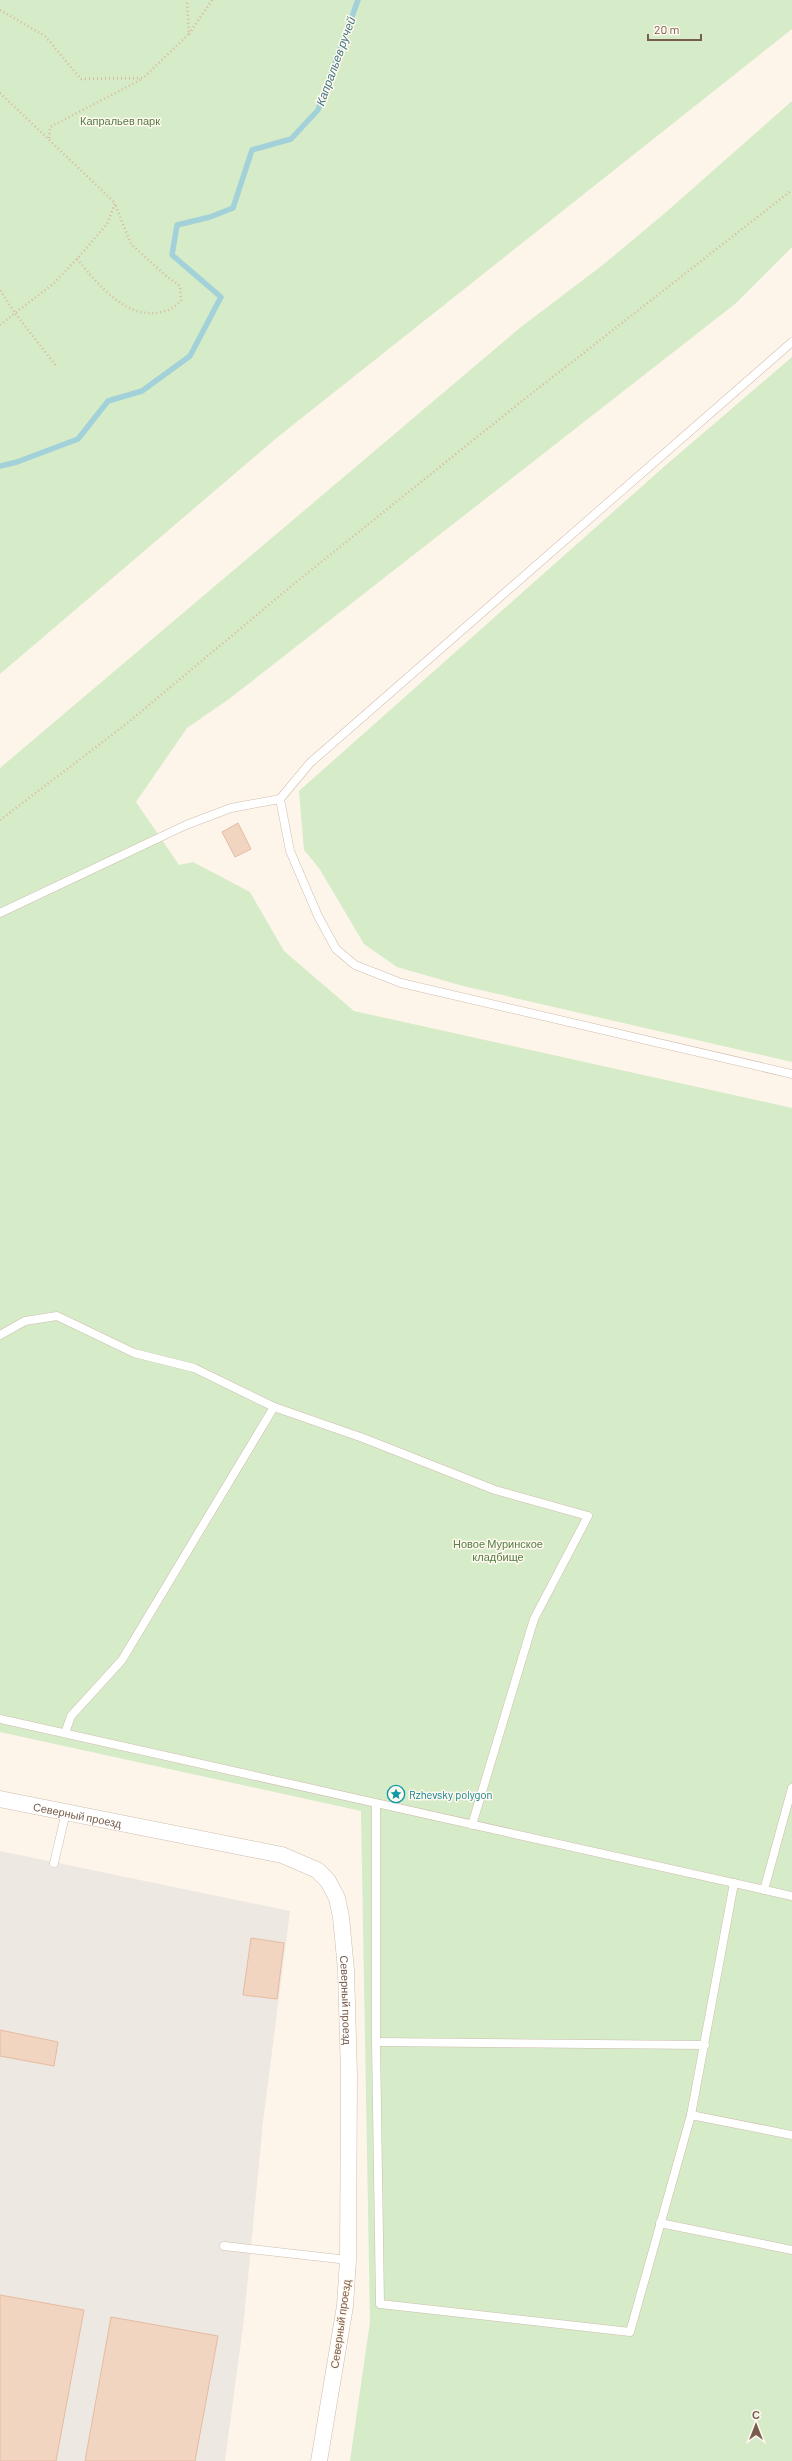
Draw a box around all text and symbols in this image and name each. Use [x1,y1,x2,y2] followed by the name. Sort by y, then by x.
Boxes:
[312,14,359,108] water label: Капральев ручей
[648,16,701,42] scale bar
[654,22,680,36] text: 20 m
[80,114,160,127] park label: Капральев парк
[453,1537,543,1563] park label: Новое Муринское кладбище
[386,1784,406,1804] place icon: Rzhevsky polygon
[409,1788,492,1801] place label: Rzhevsky polygon
[32,1799,123,1830] street label: Северный проезд
[338,1955,355,2046] street label: Северный проезд
[327,2278,353,2369] street label: Северный проезд
[736,2405,776,2445] north arrow
[752,2408,760,2421] text: С

